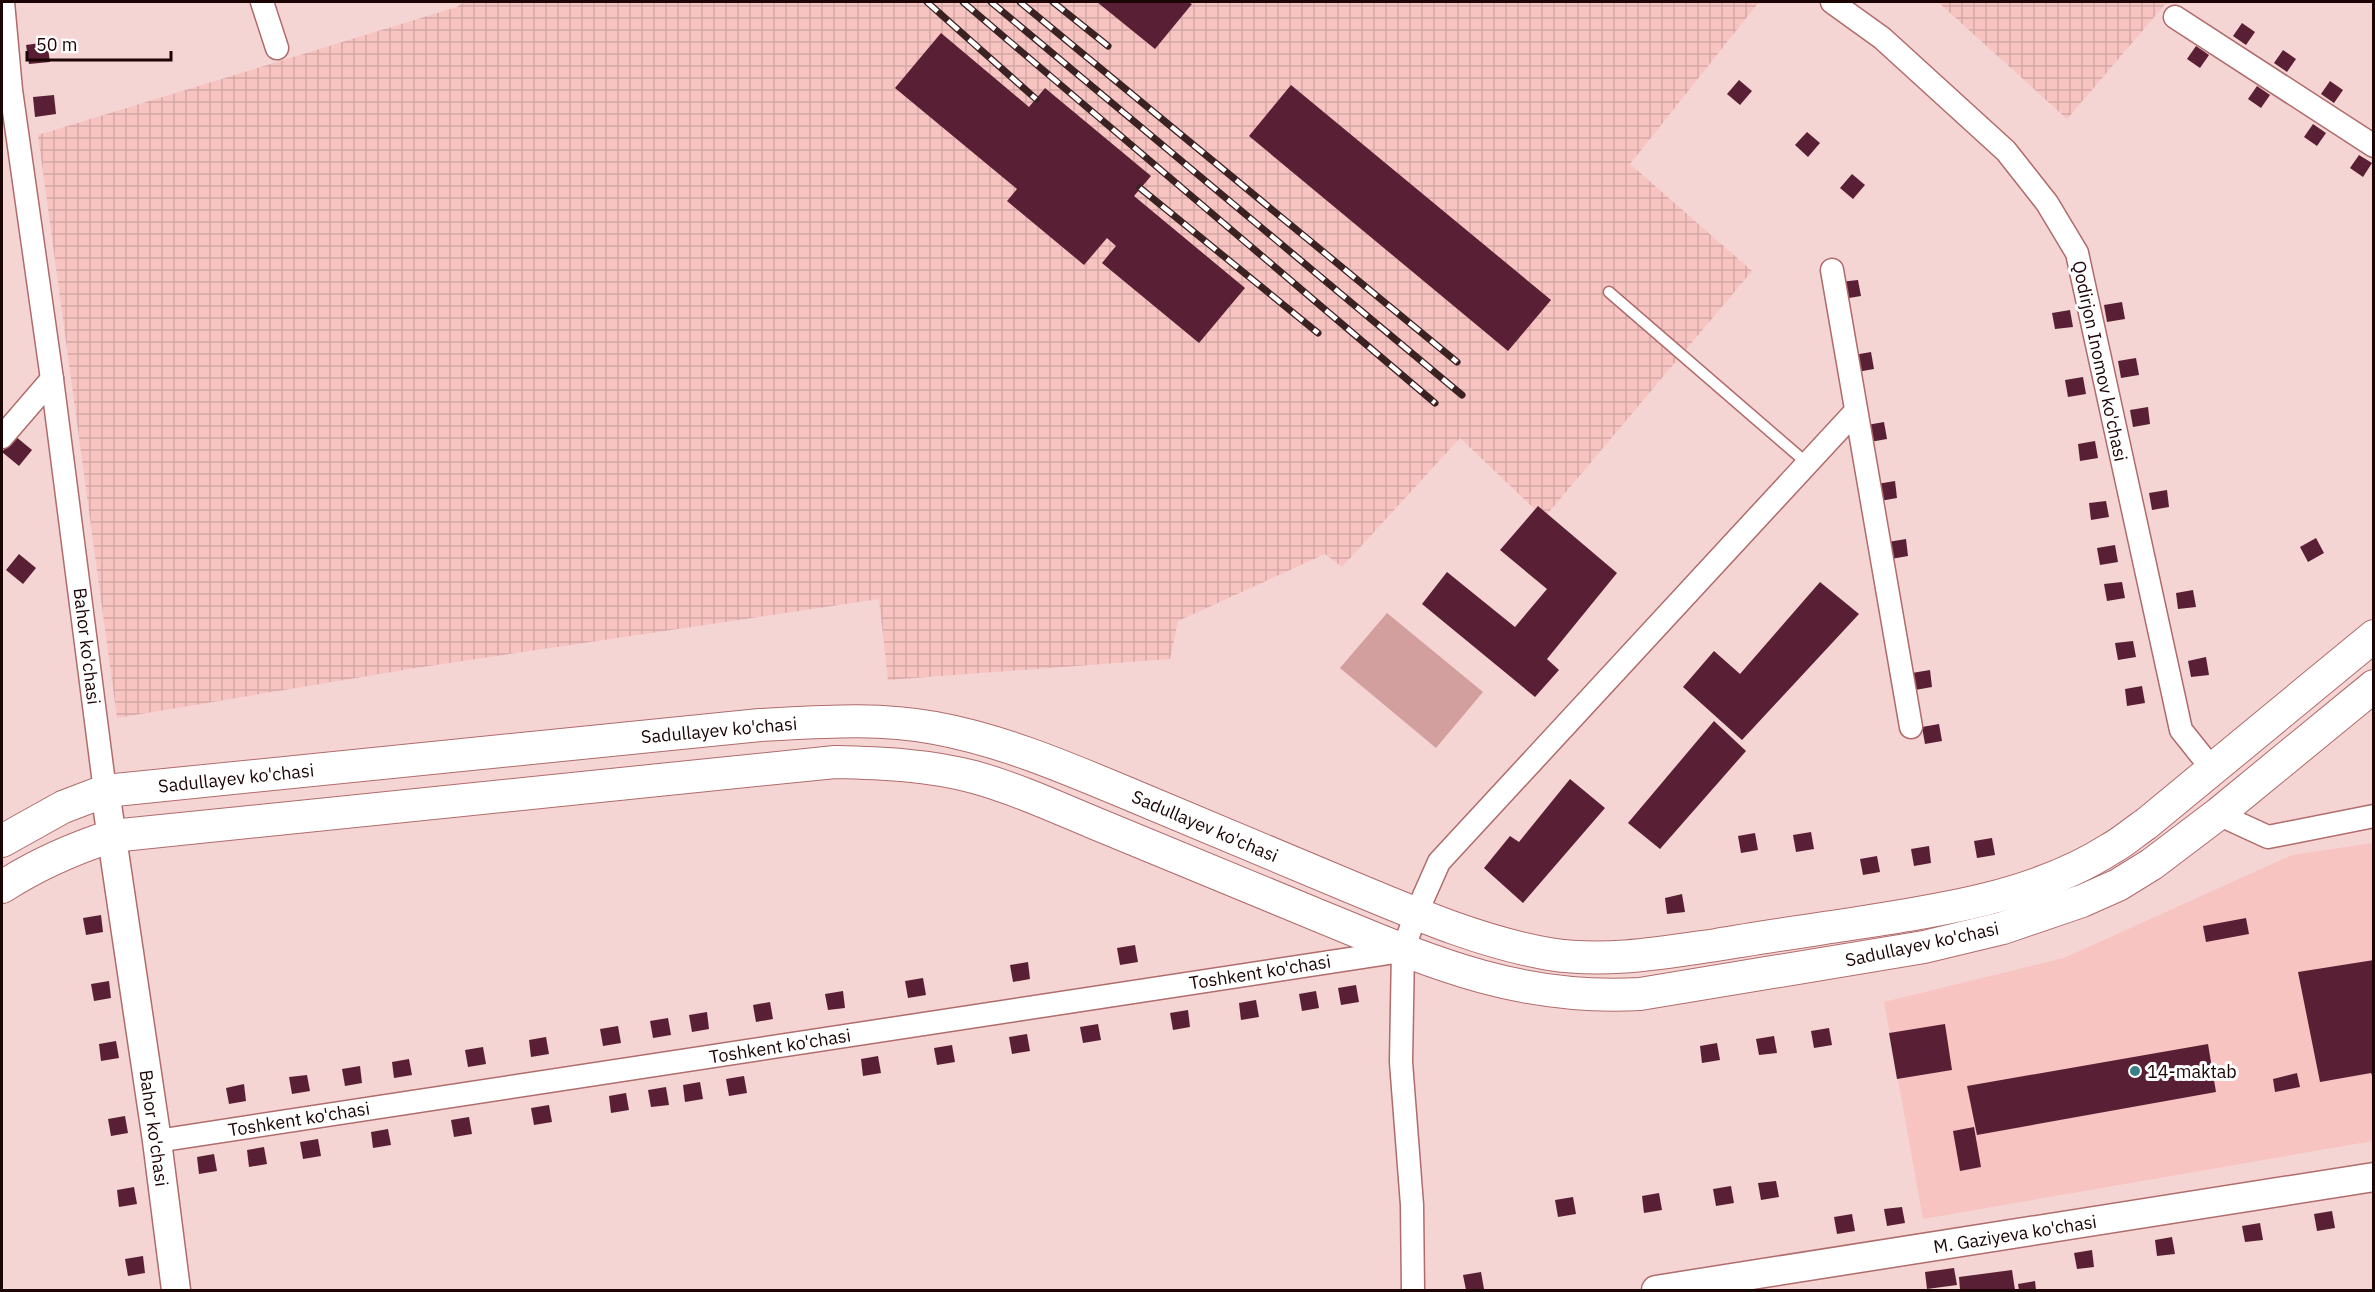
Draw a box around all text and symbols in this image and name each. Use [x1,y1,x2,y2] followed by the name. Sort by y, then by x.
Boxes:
[27,24,171,62] scale bar
[36,33,78,56] text: 50 m
[2067,258,2133,464] street label: Qodirjon Inomov ko'chasi
[68,586,106,706] street label: Bahor ko'chasi
[640,712,798,748] street label: Sadullayev ko'chasi
[157,758,315,798] street label: Sadullayev ko'chasi
[1128,785,1282,867] street label: Sadullayev ko'chasi
[1843,916,2001,972] street label: Sadullayev ko'chasi
[1188,949,1332,995] street label: Toshkent ko'chasi
[708,1023,852,1069] street label: Toshkent ko'chasi
[2147,1060,2237,1083] place label: 14-maktab
[2128,1064,2142,1078] marker: 14-maktab
[134,1068,174,1188] street label: Bahor ko'chasi
[227,1096,371,1142] street label: Toshkent ko'chasi
[1932,1210,2098,1258] street label: M. Gaziyeva ko'chasi

